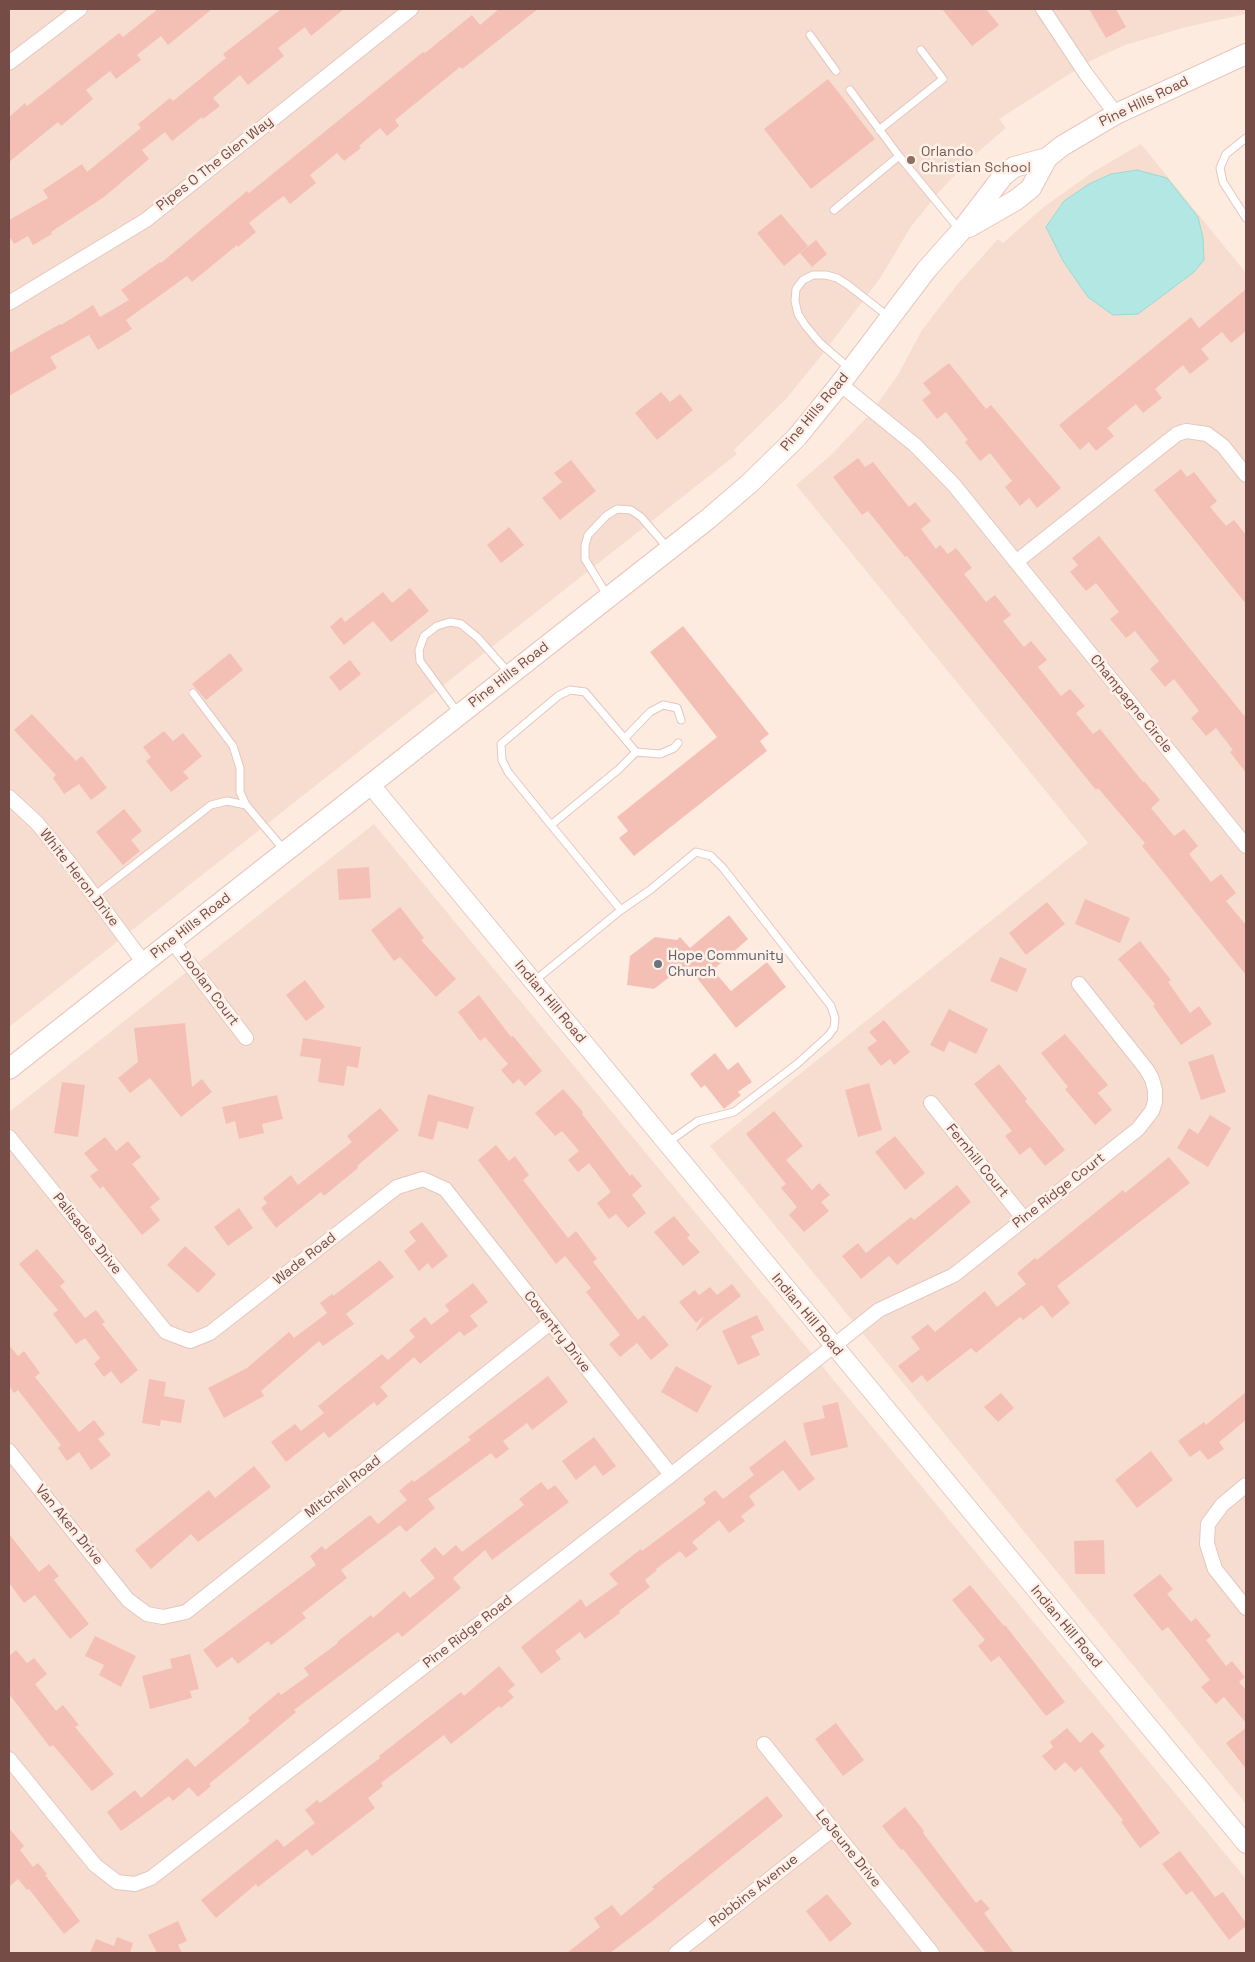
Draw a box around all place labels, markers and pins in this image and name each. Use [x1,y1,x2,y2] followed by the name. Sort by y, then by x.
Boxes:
[921,144,1031,176] place label: Orlando Christian School
[905,154,917,166] marker: Orlando Christian School
[668,948,784,980] place label: Hope Community Church
[652,958,664,970] marker: Hope Community Church

